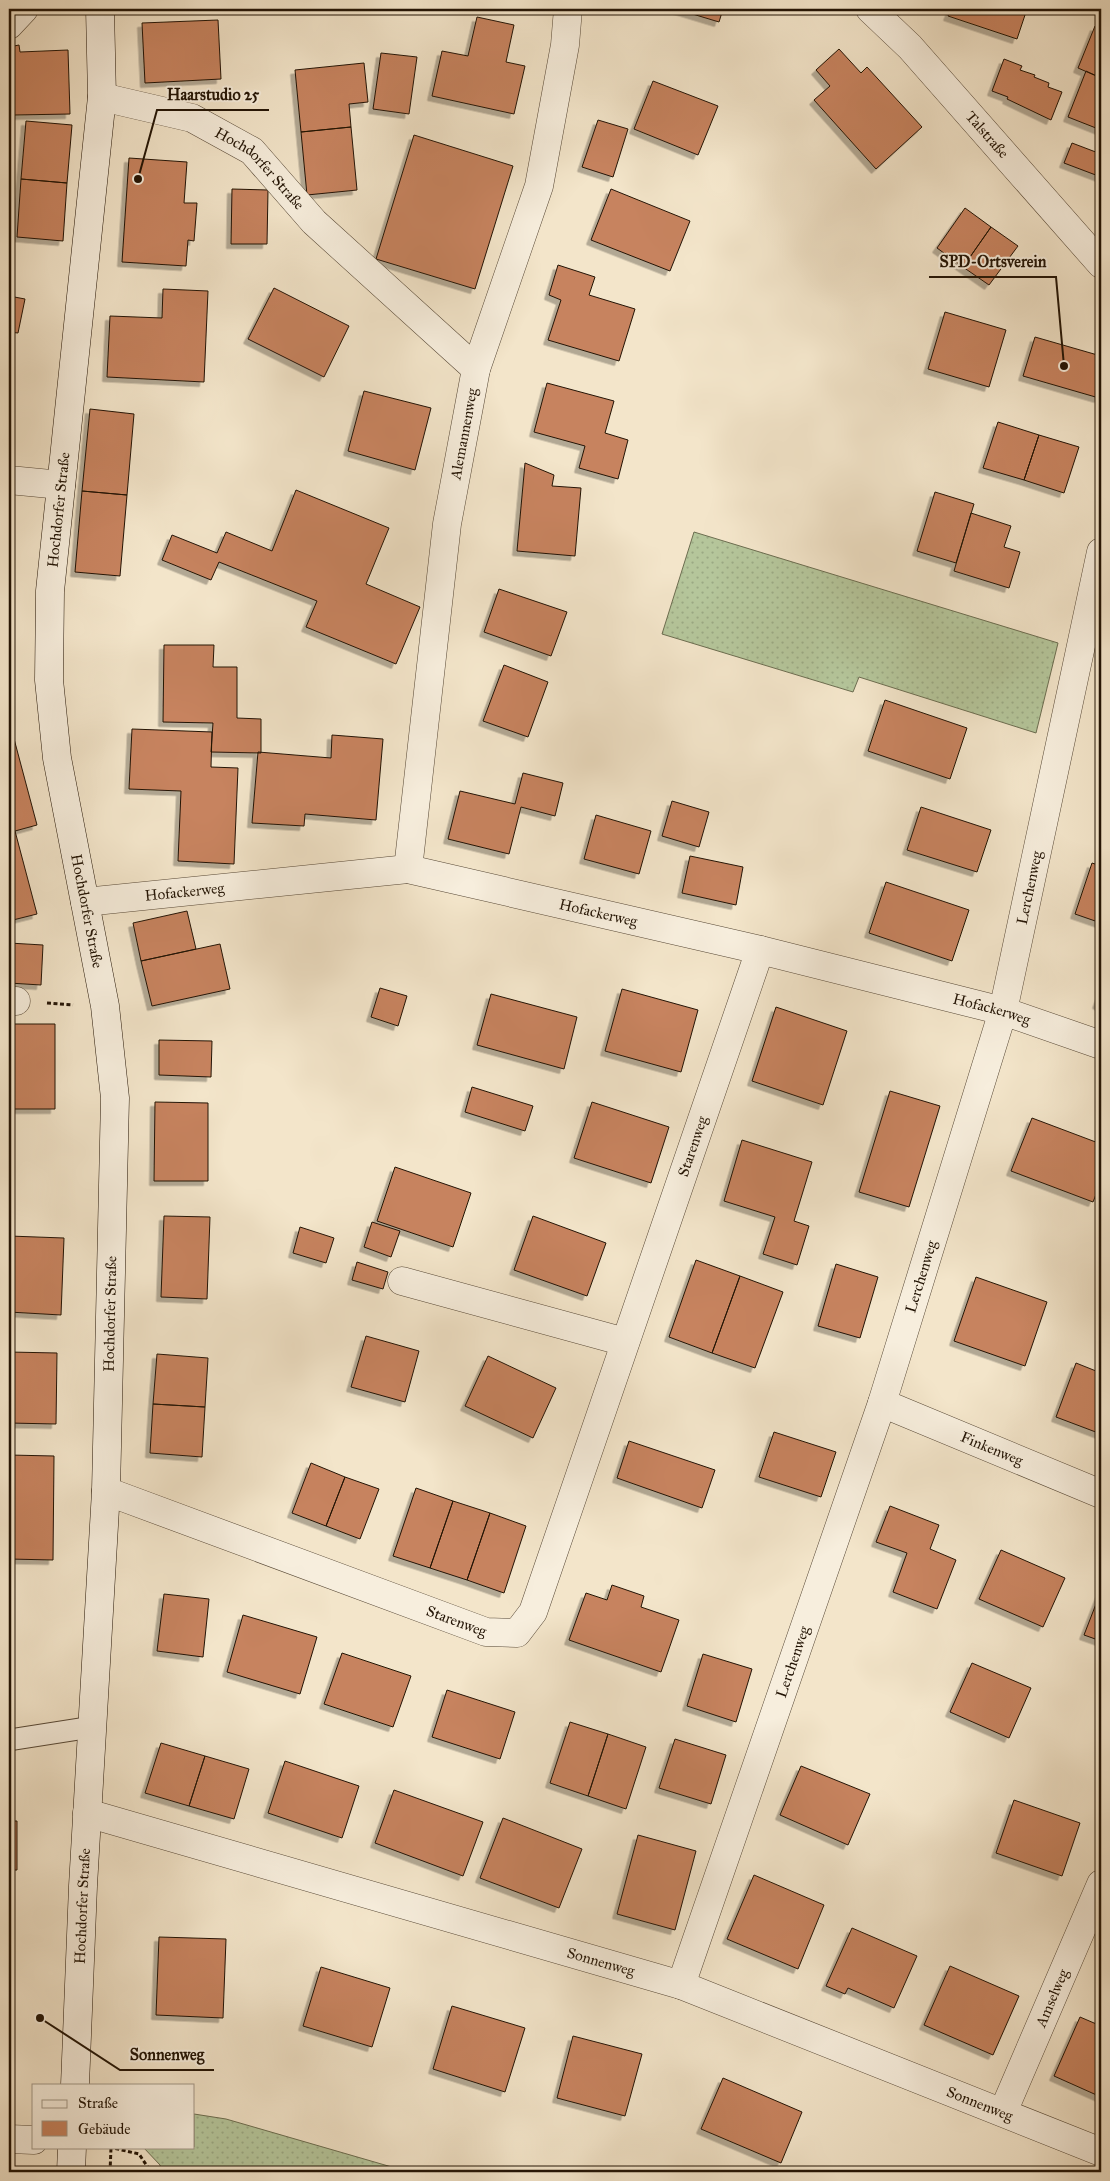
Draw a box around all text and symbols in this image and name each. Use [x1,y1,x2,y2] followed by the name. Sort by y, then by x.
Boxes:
[157,79,269,110] callout: Haarstudio 25
[167,85,260,104] text: Haarstudio 25
[962,108,1013,162] street label: Talstraße
[212,123,308,213] street label: Hochdorfer Straße
[929,246,1056,277] callout: SPD-Ortsverein
[939,252,1047,271] text: SPD-Ortsverein
[446,386,481,482] street label: Alemannenweg
[44,451,74,569] street label: Hochdorfer Straße
[1013,848,1046,926] street label: Lerchenweg
[67,852,107,970] street label: Hochdorfer Straße
[144,879,226,905] street label: Hofackerweg
[557,895,640,931] street label: Hofackerweg
[951,990,1034,1029] street label: Hofackerweg
[674,1113,712,1179] street label: Starenweg
[901,1237,941,1315] street label: Lerchenweg
[100,1256,120,1372] street label: Hochdorfer Straße
[958,1428,1027,1470] street label: Finkenweg
[424,1602,490,1641] street label: Starenweg
[772,1623,814,1700] street label: Lerchenweg
[71,1848,94,1964] street label: Hochdorfer Straße
[565,1943,638,1980] street label: Sonnenweg
[1031,1965,1073,2031] street label: Amselweg
[120,2039,214,2070] callout: Sonnenweg
[130,2045,205,2065] text: Sonnenweg
[944,2083,1017,2125] street label: Sonnenweg
[32,2084,195,2148] legend
[78,2094,118,2112] text: Straße
[78,2120,131,2138] text: Gebäude

